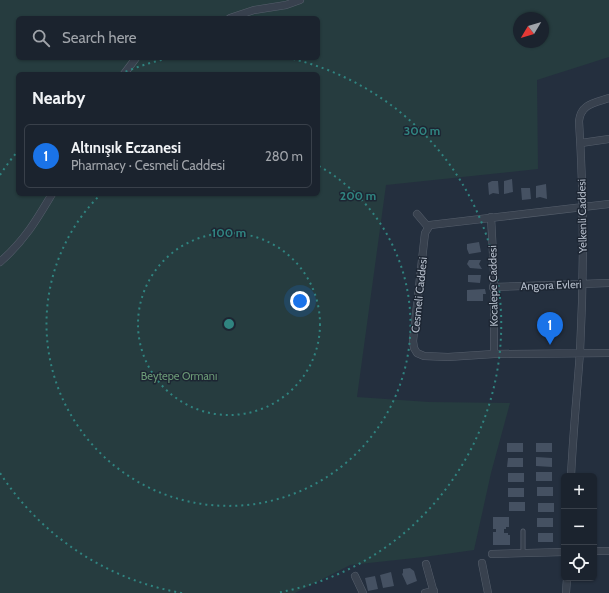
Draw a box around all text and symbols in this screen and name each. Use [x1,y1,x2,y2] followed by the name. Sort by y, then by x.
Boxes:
[513,12,549,48] north arrow
[16,16,320,60] search box
[30,27,52,49] icon: search
[62,29,137,47] text: Search here
[32,88,85,108] text: Nearby
[404,123,440,138] text: 300 m
[71,139,181,157] text: Altınışık Eczanesi
[44,148,48,164] text: 1
[265,148,303,164] text: 280 m
[71,157,225,173] text: Pharmacy · Cesmeli Caddesi
[574,179,590,254] street label: Yelkenli Caddesi
[340,188,376,203] text: 200 m
[212,225,246,240] text: 100 m
[485,245,501,327] street label: Kocalepe Caddesi
[408,256,430,334] street label: Cesmeli Caddesi
[520,277,582,293] street label: Angora Evleri
[290,291,310,311] your location
[537,312,563,345] pin: 1
[222,317,236,331] centre of rings
[141,369,217,383] park label: Beytepe Ormanı
[561,473,597,581] map controls
[561,473,597,509] button: +
[561,509,597,545] button: −
[561,545,597,581] button: locate

